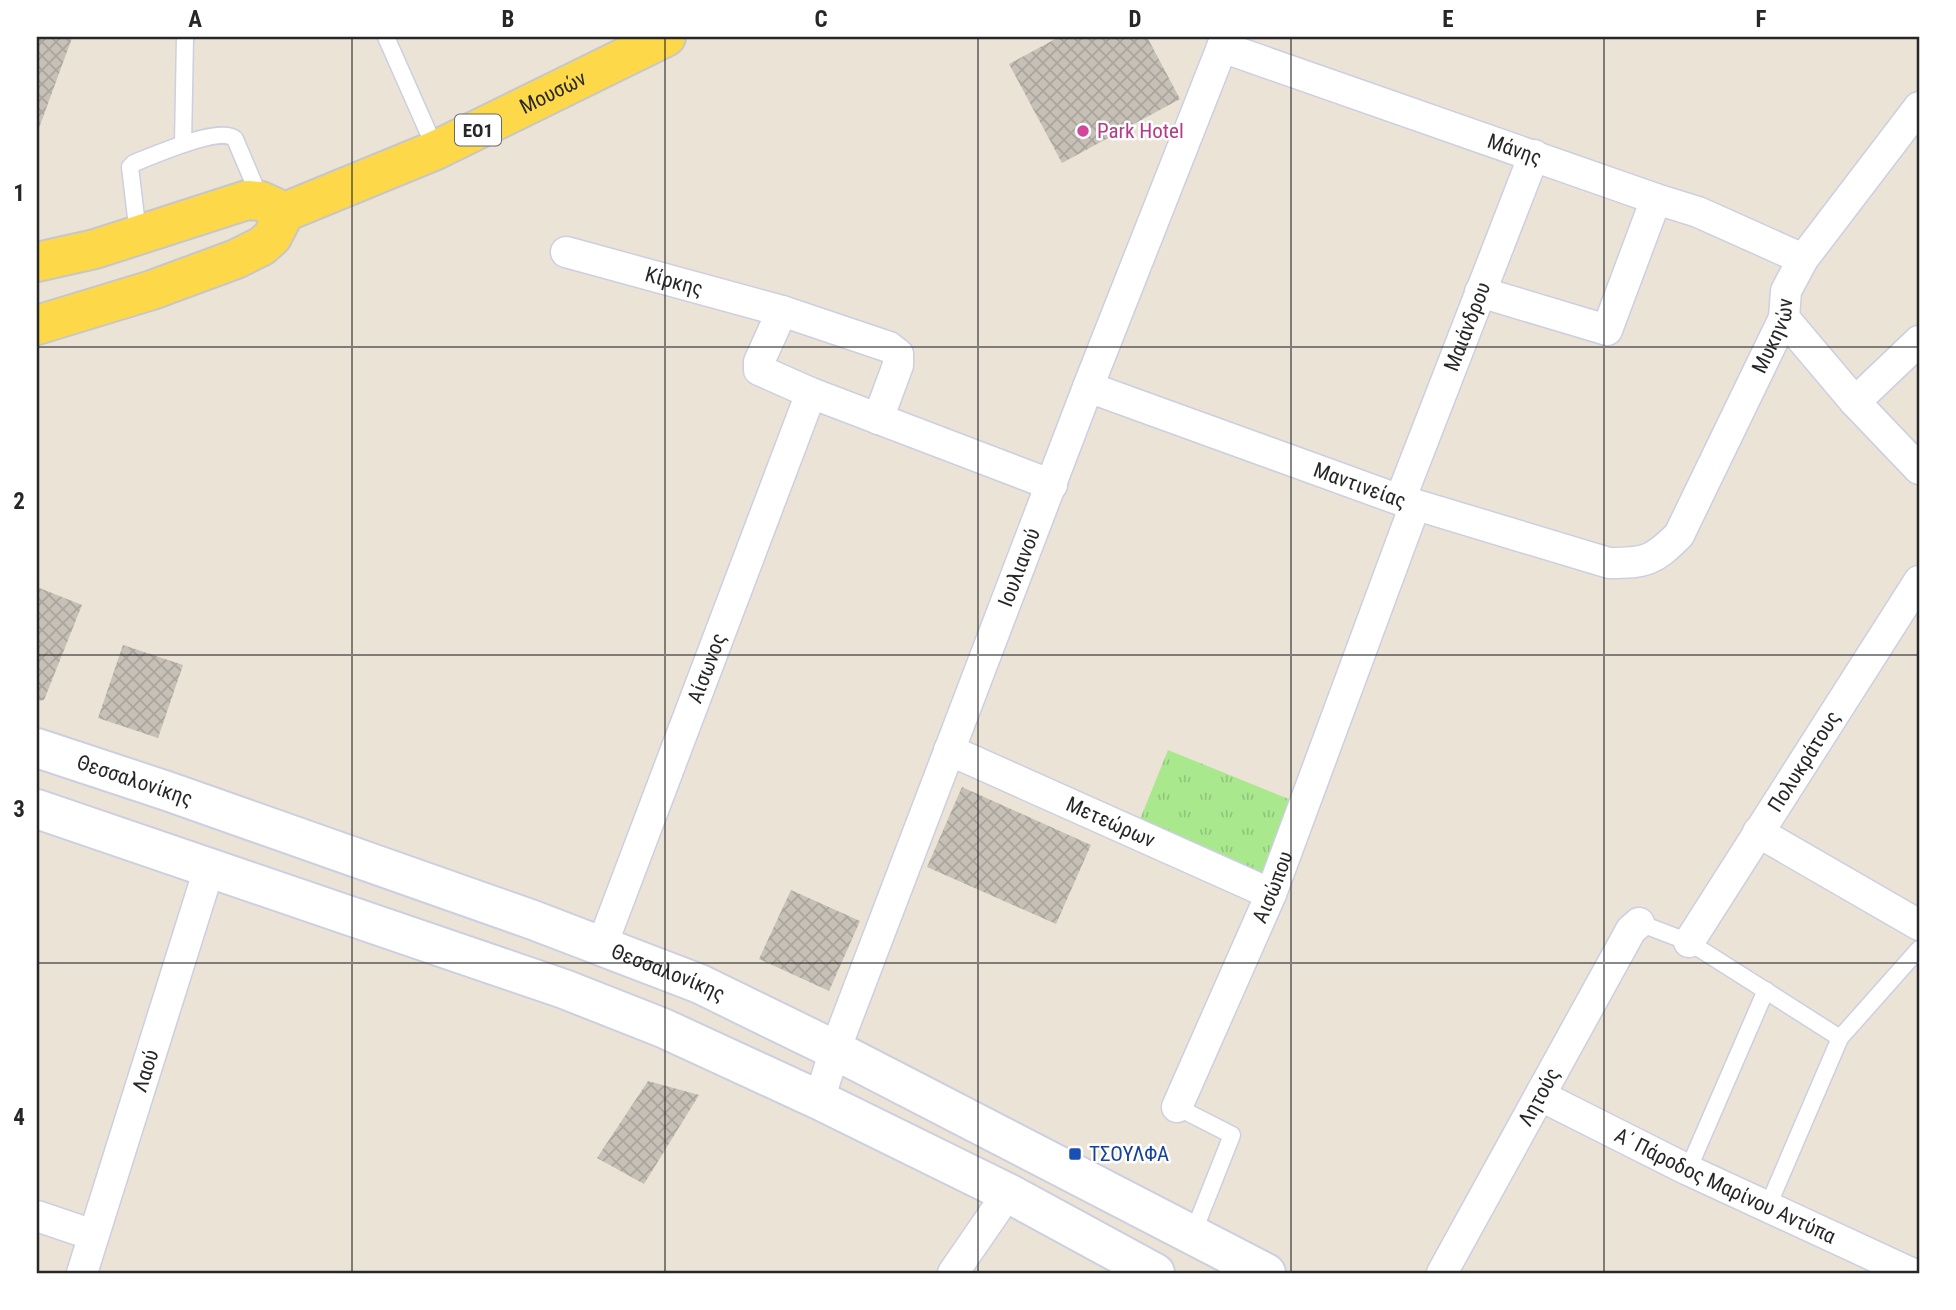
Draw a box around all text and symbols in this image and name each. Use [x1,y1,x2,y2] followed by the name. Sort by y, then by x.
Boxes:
[188,6,202,33] text: A
[502,6,514,33] text: B
[814,6,828,33] text: C
[1129,6,1142,33] text: D
[1442,6,1454,33] text: E
[1756,6,1767,33] text: F
[516,66,590,119] street label: Μουσών
[455,114,501,146] road number: ΕΟ1
[1097,119,1184,143] place label: Park Hotel
[1075,123,1091,139] marker: Park Hotel
[1484,129,1545,170] street label: Μάνης
[13,180,25,207] text: 1
[642,262,706,301] street label: Κίρκης
[1439,279,1495,374] street label: Μαιάνδρου
[1747,297,1797,377] street label: Μυκηνών
[1310,458,1409,513] street label: Μαντινείας
[13,488,25,515] text: 2
[993,525,1045,610] street label: Ιουλιανού
[683,630,731,707] street label: Αίσωνος
[1763,707,1845,816] street label: Πολυκράτους
[74,750,196,811] street label: Θεσσαλονίκης
[1062,792,1159,853] street label: Μετεώρων
[13,796,25,823] text: 3
[1248,848,1298,927] street label: Αισώπου
[608,939,729,1006] street label: Θεσσαλονίκης
[128,1047,163,1095] street label: Λαού
[1513,1064,1565,1130] street label: Λητούς
[13,1104,25,1131] text: 4
[1611,1123,1840,1249] street label: Α΄ Πάροδος Μαρίνου Αντύπα
[1089,1142,1169,1166] place label: ΤΣΟΥΛΦΑ
[1067,1146,1083,1162] marker: ΤΣΟΥΛΦΑ

